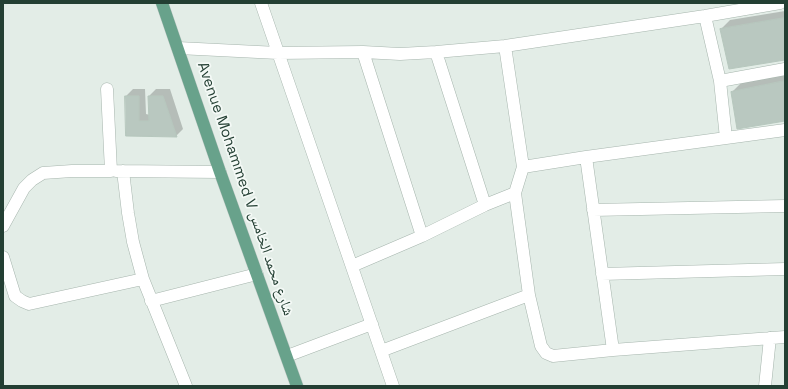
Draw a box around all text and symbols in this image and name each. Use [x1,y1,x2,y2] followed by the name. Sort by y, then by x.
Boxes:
[193,60,297,318] street label: Avenue Mohammed V شارع محمد الخامس

